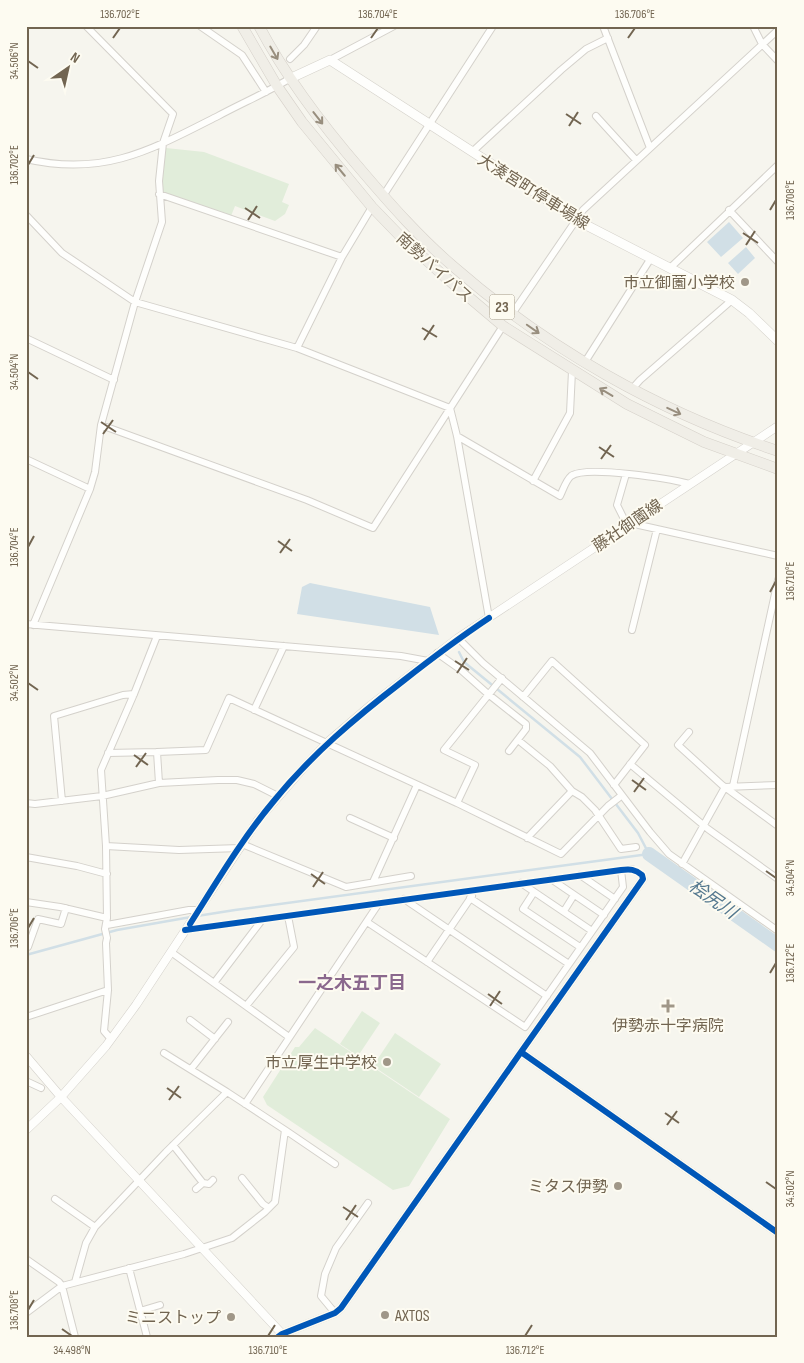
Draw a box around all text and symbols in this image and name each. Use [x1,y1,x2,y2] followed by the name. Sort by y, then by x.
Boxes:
[100,7,140,22] text: 136.702°E
[358,7,398,22] text: 136.704°E
[615,7,655,22] text: 136.706°E
[7,42,22,80] text: 34.506°N
[42,42,92,92] north arrow
[269,45,279,60] one-way arrow
[67,48,83,67] text: N
[313,111,324,124] one-way arrow
[7,145,22,185] text: 136.702°E
[474,150,593,234] street label: 大湊宮町停車場線
[335,164,346,177] one-way arrow
[783,180,798,220] text: 136.708°E
[392,229,476,307] street label: 南勢バイパス
[623,274,735,293] place label: 市立御薗小学校
[739,276,751,288] marker: 市立御薗小学校
[490,294,514,320] road number: 23
[526,324,540,334] one-way arrow
[7,354,22,390] text: 34.504°N
[599,386,613,397] one-way arrow
[666,406,681,416] one-way arrow
[589,496,666,556] street label: 藤社御薗線
[7,527,22,567] text: 136.704°E
[783,561,798,601] text: 136.710°E
[7,664,22,702] text: 34.502°N
[783,860,798,896] text: 34.504°N
[685,875,742,925] water label: 桧尻川
[7,908,22,948] text: 136.706°E
[783,944,798,982] text: 136.712°E
[298,973,406,994] district label: 一之木五丁目
[661,999,675,1013] marker: 伊勢赤十字病院
[612,1017,724,1036] place label: 伊勢赤十字病院
[265,1054,377,1073] place label: 市立厚生中学校
[381,1056,393,1068] marker: 市立厚生中学校
[783,1170,798,1208] text: 34.502°N
[528,1178,608,1197] place label: ミタス伊勢
[612,1180,624,1192] marker: ミタス伊勢
[7,1290,22,1330] text: 136.708°E
[394,1307,430,1326] place label: AXTOS
[125,1309,221,1328] place label: ミニストップ
[379,1309,391,1321] marker: AXTOS
[225,1311,237,1323] marker: ミニストップ
[53,1343,91,1358] text: 34.498°N
[248,1343,288,1358] text: 136.710°E
[506,1343,544,1358] text: 136.712°E

